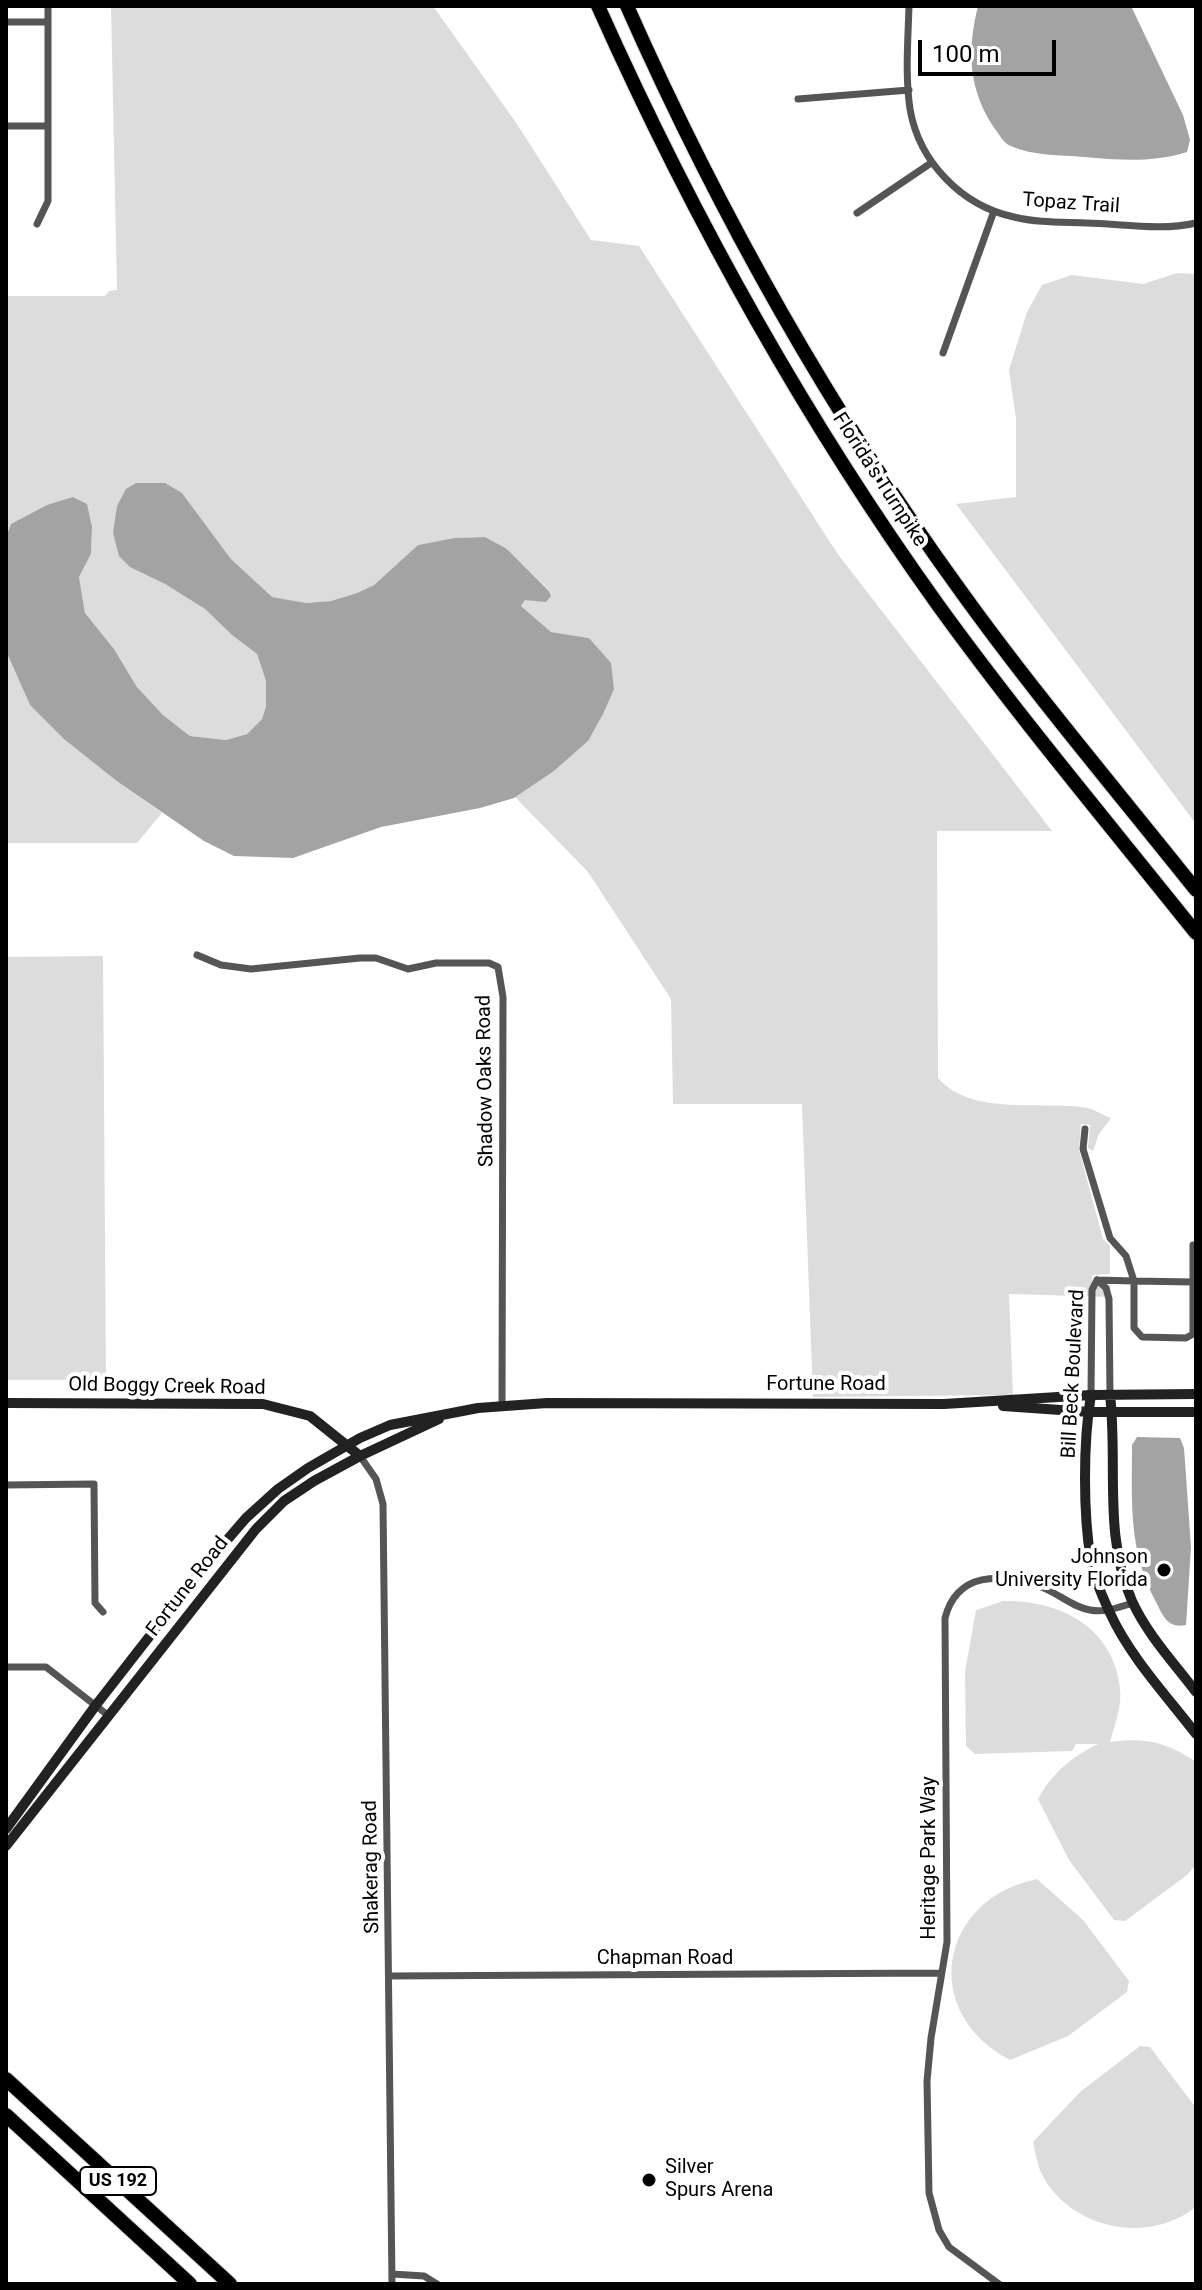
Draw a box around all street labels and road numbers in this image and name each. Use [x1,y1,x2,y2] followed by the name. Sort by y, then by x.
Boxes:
[1022,189,1120,219] street label: Topaz Trail
[827,408,931,552] street label: Florida's Turnpike
[472,995,500,1167] street label: Shadow Oaks Road
[1058,1289,1090,1459] street label: Bill Beck Boulevard
[68,1373,266,1401] street label: Old Boggy Creek Road
[766,1373,886,1397] street label: Fortune Road
[142,1532,234,1642] street label: Fortune Road
[918,1776,942,1940] street label: Heritage Park Way
[359,1800,385,1934] street label: Shakerag Road
[597,1947,733,1971] street label: Chapman Road
[80,2167,156,2195] road number: US 192

